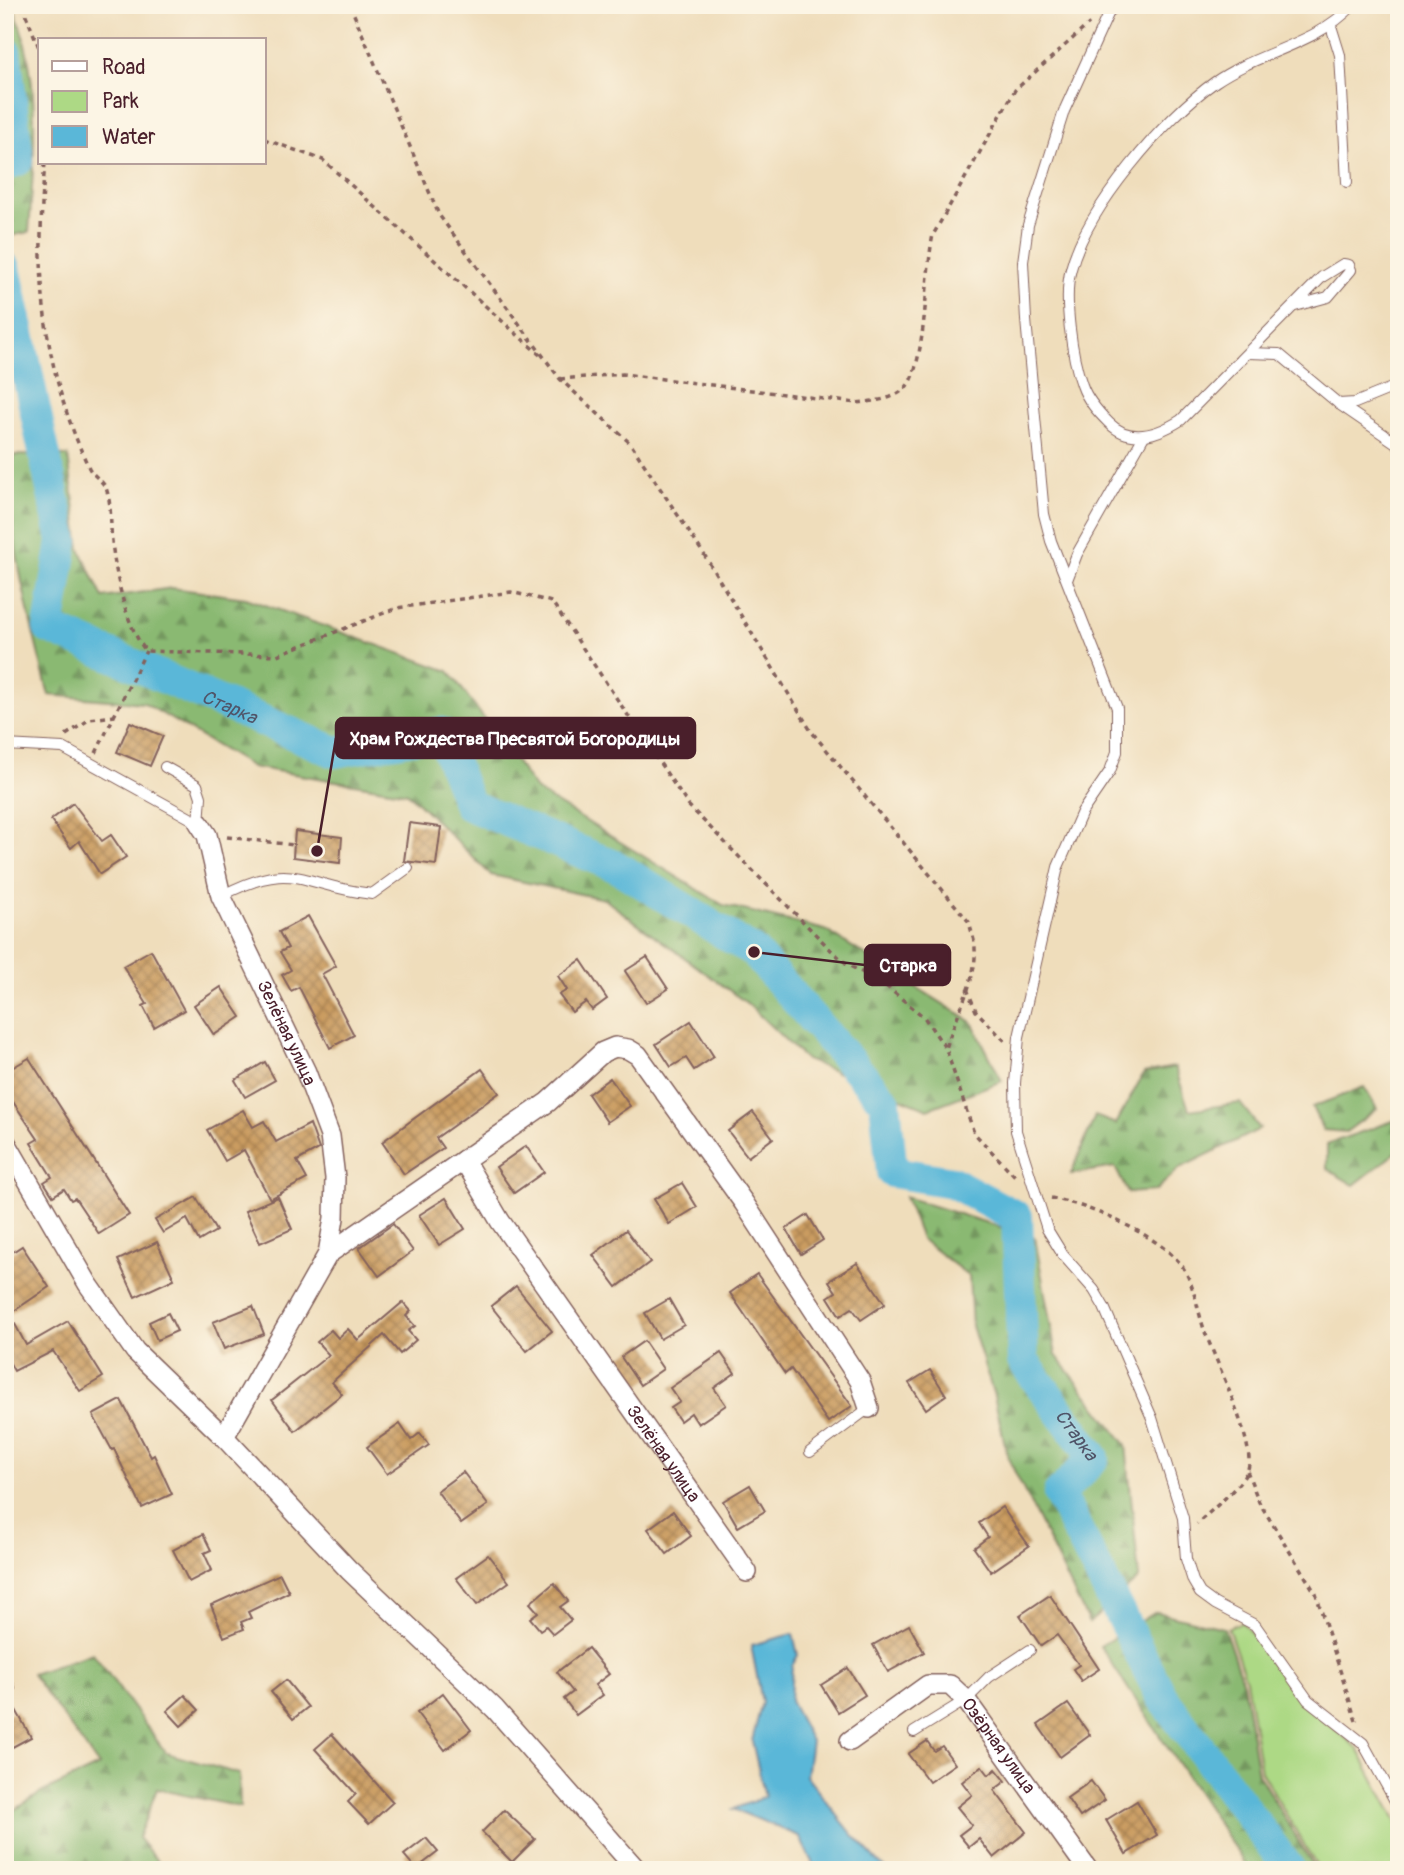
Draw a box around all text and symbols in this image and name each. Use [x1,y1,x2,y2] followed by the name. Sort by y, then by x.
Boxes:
[38,38,266,164] legend
[102,54,146,81] text: Road
[102,88,139,115] text: Park
[102,124,156,151] text: Water
[198,685,261,730] water label: Старка
[336,718,695,758] callout: Храм Рождества Пресвятой Богородицы
[350,727,680,751] text: Храм Рождества Пресвятой Богородицы
[865,945,950,985] callout: Старка
[879,954,937,978] text: Старка
[252,977,321,1089] street label: Зелёная улица
[621,1401,705,1507] street label: Зелёная улица
[1049,1405,1103,1466] water label: Старка
[956,1693,1041,1798] street label: Озёрная улица

